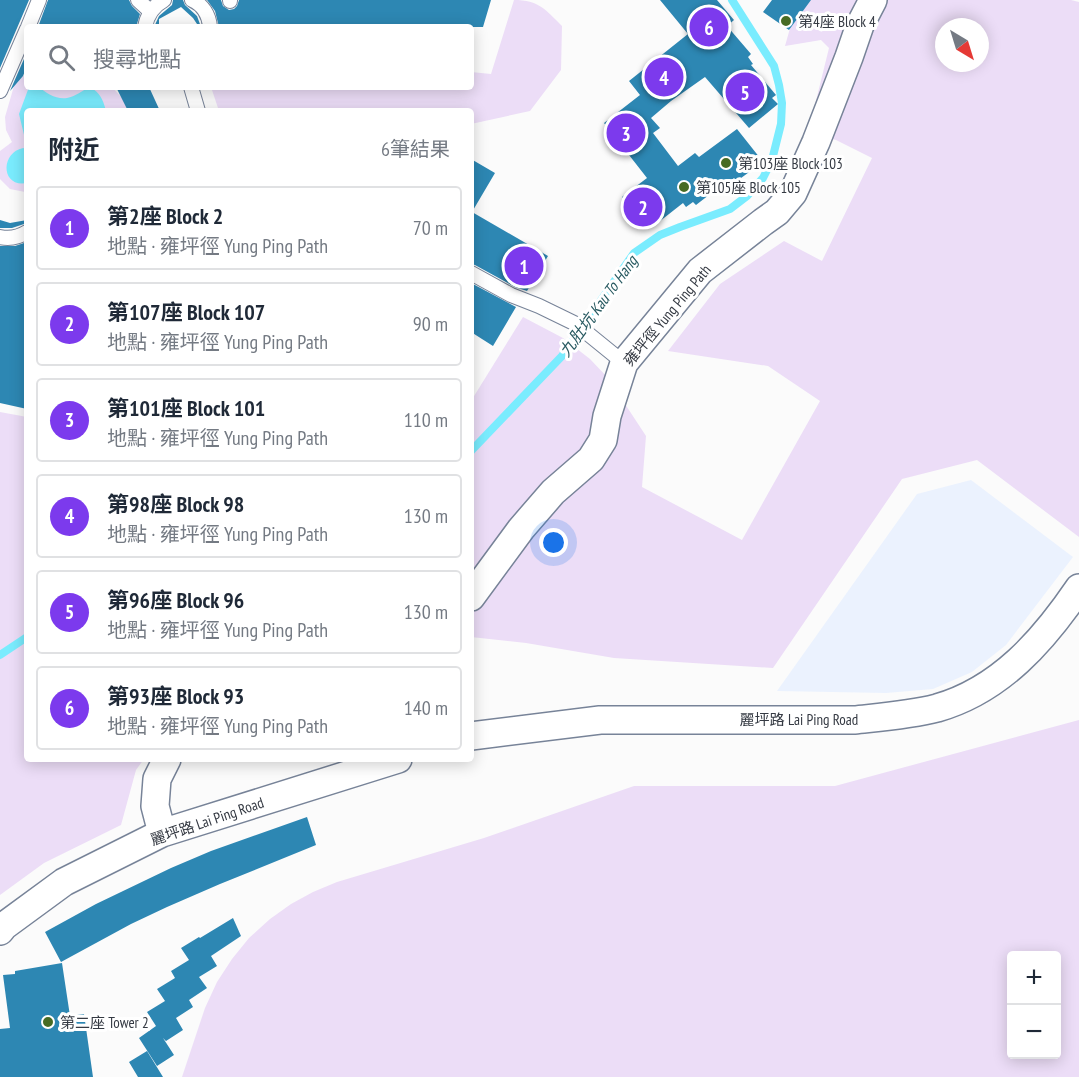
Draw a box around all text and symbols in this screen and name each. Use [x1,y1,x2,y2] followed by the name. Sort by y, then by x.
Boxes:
[690,4,728,50] pin: 6
[798,12,876,31] place label: 第4座 Block 4
[779,14,793,28] marker: 第4座 Block 4
[935,18,989,72] north arrow
[24,24,474,90] search box
[45,41,78,74] icon: search
[93,45,181,73] text: 搜尋地點
[644,54,684,100] pin: 4
[726,70,764,115] pin: 5
[606,110,646,156] pin: 3
[48,133,100,166] text: 附近
[381,136,450,162] text: 6筆結果
[738,154,843,173] place label: 第103座 Block 103
[719,156,733,170] marker: 第103座 Block 103
[696,178,801,197] place label: 第105座 Block 105
[677,180,691,194] marker: 第105座 Block 105
[624,184,662,230] pin: 2
[107,202,223,230] text: 第2座 Block 2
[65,215,74,241] text: 1
[413,215,448,241] text: 70 m
[107,233,328,259] text: 地點 · 雍坪徑 Yung Ping Path
[504,244,544,288] pin: 1
[555,251,642,360] water label: 九肚坑 Kau To Hang
[619,261,715,369] street label: 雍坪徑 Yung Ping Path
[107,298,265,326] text: 第107座 Block 107
[65,311,74,337] text: 2
[413,311,448,337] text: 90 m
[107,329,328,355] text: 地點 · 雍坪徑 Yung Ping Path
[107,394,265,422] text: 第101座 Block 101
[65,407,74,433] text: 3
[404,407,448,433] text: 110 m
[107,425,328,451] text: 地點 · 雍坪徑 Yung Ping Path
[107,490,244,518] text: 第98座 Block 98
[65,503,74,529] text: 4
[404,503,448,529] text: 130 m
[107,521,328,547] text: 地點 · 雍坪徑 Yung Ping Path
[539,528,568,557] your location
[107,586,244,614] text: 第96座 Block 96
[65,599,74,625] text: 5
[404,599,448,625] text: 130 m
[107,617,328,643] text: 地點 · 雍坪徑 Yung Ping Path
[107,682,244,710] text: 第93座 Block 93
[65,695,74,721] text: 6
[404,695,448,721] text: 140 m
[740,710,858,729] street label: 麗坪路 Lai Ping Road
[107,713,328,739] text: 地點 · 雍坪徑 Yung Ping Path
[148,793,266,849] street label: 麗坪路 Lai Ping Road
[1007,951,1061,1059] map controls
[1007,951,1061,1005] button: +
[1007,1005,1061,1059] button: −
[60,1013,149,1032] place label: 第二座 Tower 2
[41,1015,55,1029] marker: 第二座 Tower 2

